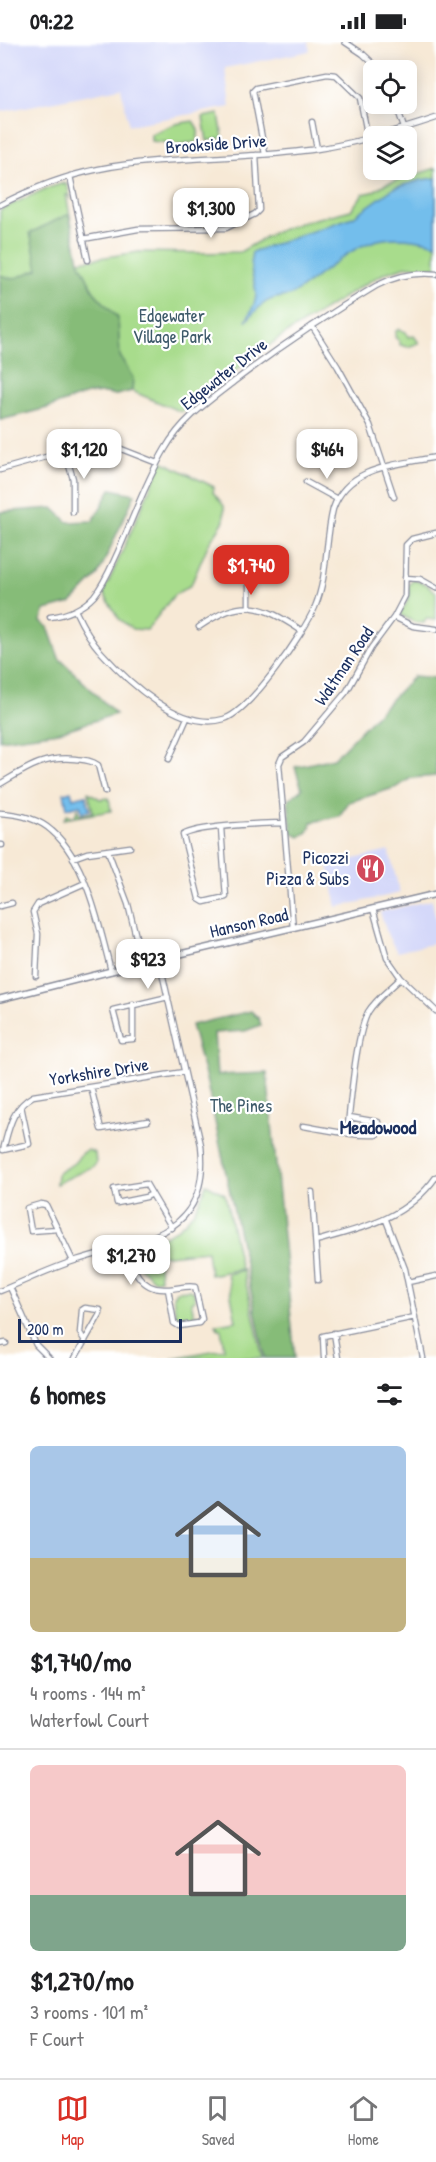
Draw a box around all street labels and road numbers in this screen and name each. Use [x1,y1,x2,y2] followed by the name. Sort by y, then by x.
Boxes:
[165,128,267,160] street label: Brookside Drive
[175,332,272,415] street label: Edgewater Drive
[308,621,379,710] street label: Waltman Road
[207,901,290,944] street label: Hanson Road
[47,1051,150,1092] street label: Yorkshire Drive

